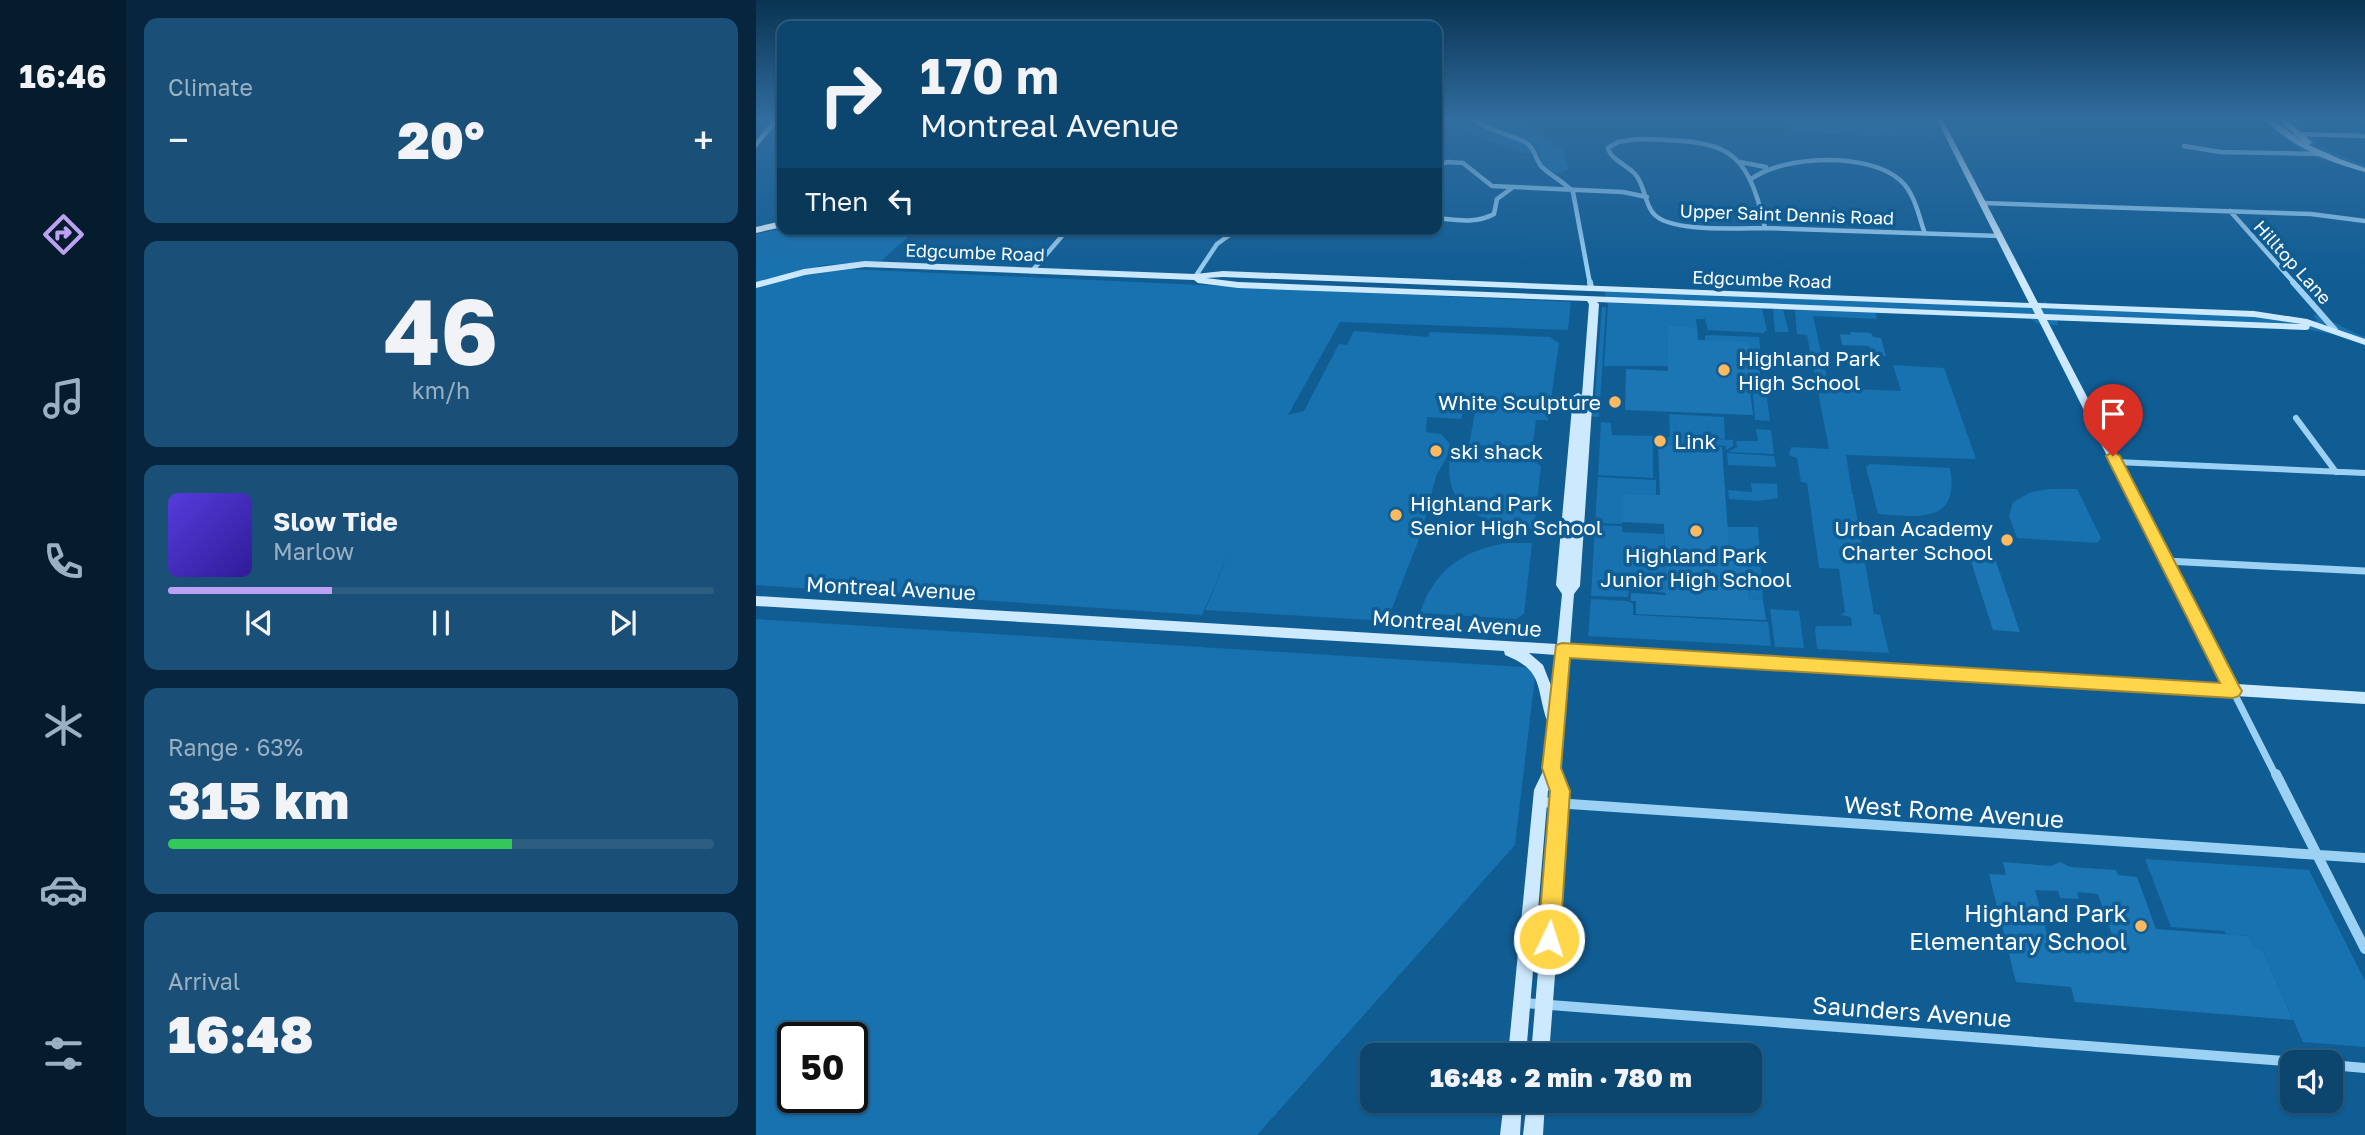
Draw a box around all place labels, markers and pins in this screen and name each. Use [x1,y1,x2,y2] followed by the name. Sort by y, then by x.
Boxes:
[1738,345,1881,395] place label: Highland Park High School
[1716,362,1732,378] marker: Highland Park High School
[2083,384,2143,456] pin
[1438,389,1601,415] place label: White Sculpture
[1607,394,1623,410] marker: White Sculpture
[1674,428,1717,454] place label: Link
[1652,433,1668,449] marker: Link
[1450,438,1543,464] place label: ski shack
[1428,443,1444,459] marker: ski shack
[1410,490,1603,540] place label: Highland Park Senior High School
[1388,507,1404,523] marker: Highland Park Senior High School
[1834,515,1993,565] place label: Urban Academy Charter School
[1688,523,1704,539] marker: Highland Park Junior High School
[1999,532,2015,548] marker: Urban Academy Charter School
[1600,542,1792,592] place label: Highland Park Junior High School
[1909,898,2127,955] place label: Highland Park Elementary School
[2133,918,2149,934] marker: Highland Park Elementary School

